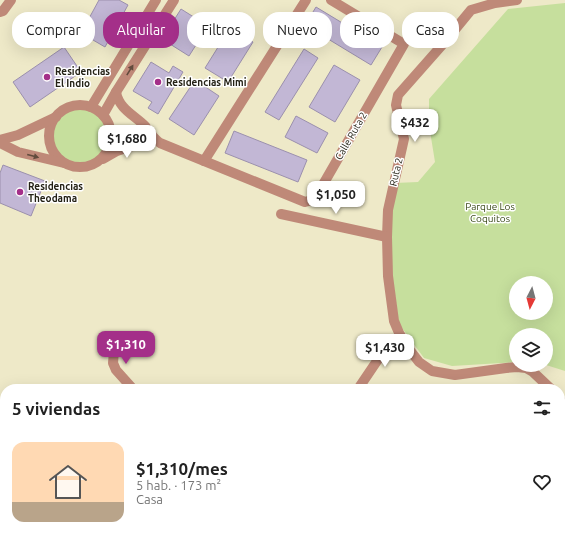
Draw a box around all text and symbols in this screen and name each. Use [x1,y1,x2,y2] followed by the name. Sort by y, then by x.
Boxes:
[12,12,95,48] chip: Comprar
[103,12,179,48] chip: Alquilar
[187,12,255,48] chip: Filtros
[263,12,332,48] chip: Nuevo
[340,12,394,48] chip: Piso
[402,12,459,48] chip: Casa
[126,65,134,75] one-way arrow
[55,66,110,89] place label: Residencias El Indio
[42,72,52,82] marker: Residencias El Indio
[153,77,163,87] marker: Residencias Mimi
[166,77,247,88] place label: Residencias Mimi
[391,109,439,143] pin: $432
[333,110,369,162] street label: Calle Ruta 2
[400,115,430,129] text: $432
[94,125,160,159] pin: $1,680
[107,131,147,145] text: $1,680
[27,153,39,159] one-way arrow
[387,157,405,187] street label: Ruta 2
[28,181,83,204] place label: Residencias Theodama
[303,181,369,215] pin: $1,050
[15,187,25,197] marker: Residencias Theodama
[316,187,356,201] text: $1,050
[465,201,515,224] park label: Parque Los Coquitos
[509,276,553,320] north arrow
[509,276,553,372] map controls
[509,328,553,372] button: layers
[93,331,159,365] pin: $1,310
[352,334,418,368] pin: $1,430
[106,337,146,351] text: $1,310
[365,340,405,354] text: $1,430
[531,397,553,419] icon: filters
[12,399,100,418] text: 5 viviendas
[44,458,92,506] icon: home
[136,459,228,478] text: $1,310/mes
[531,471,553,493] icon: heart
[136,478,221,492] text: 5 hab. · 173 m²
[136,492,163,506] text: Casa

